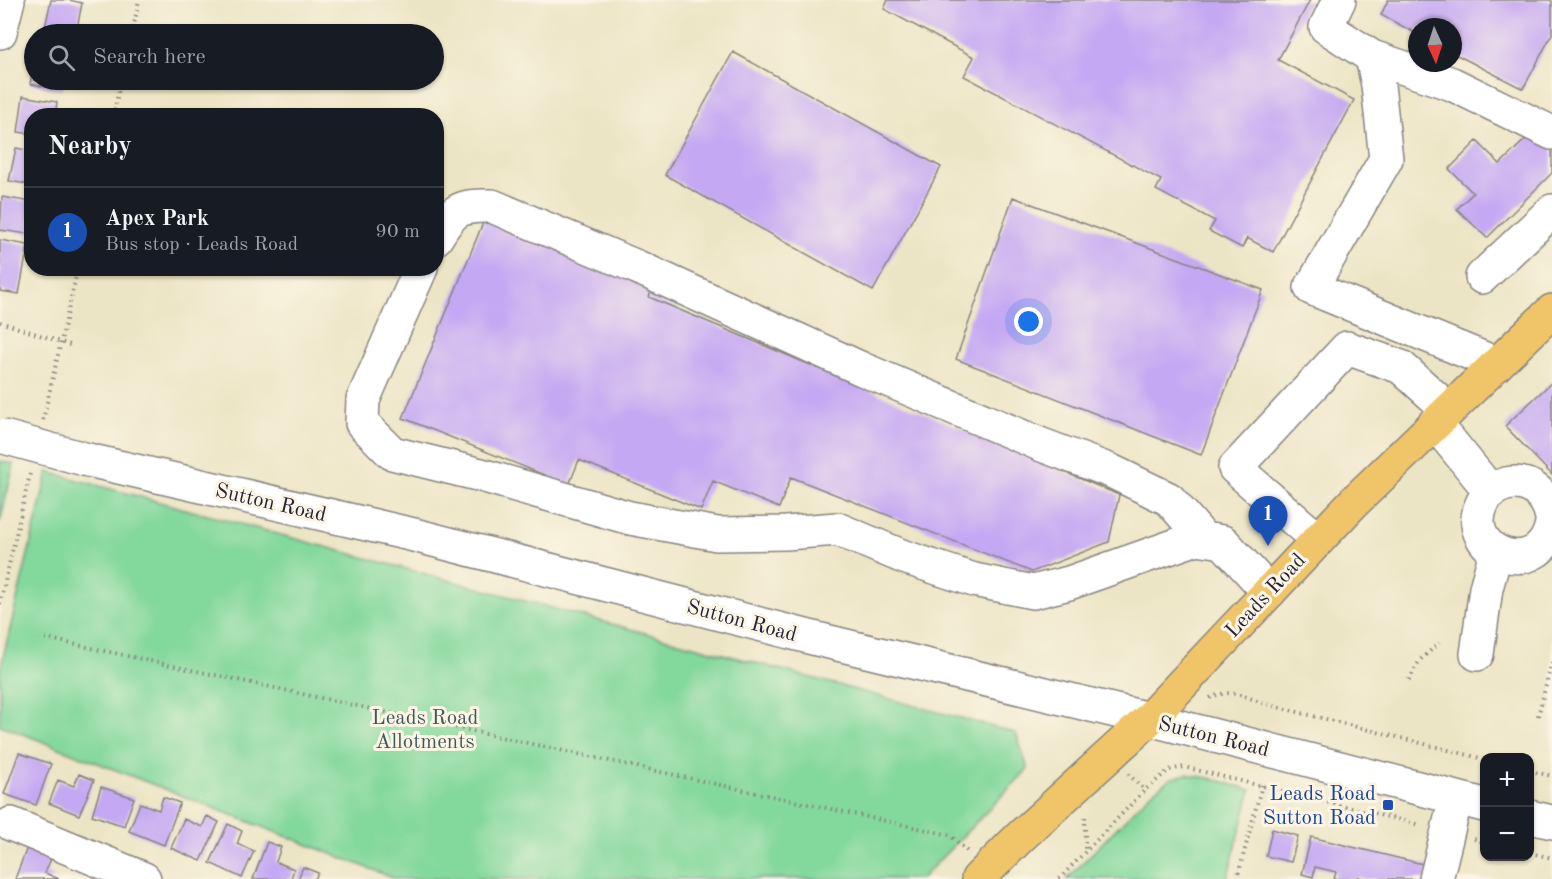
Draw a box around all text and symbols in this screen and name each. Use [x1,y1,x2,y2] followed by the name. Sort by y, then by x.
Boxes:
[1408,18,1462,72] north arrow
[24,24,444,90] search box
[45,41,78,74] icon: search
[93,46,206,68] text: Search here
[48,134,132,160] text: Nearby
[105,208,209,230] text: Apex Park
[62,222,73,242] text: 1
[375,222,420,242] text: 90 m
[105,235,298,255] text: Bus stop · Leads Road
[1014,307,1043,336] your location
[213,480,328,526] street label: Sutton Road
[1248,496,1288,546] pin: 1
[1222,550,1310,642] street label: Leads Road
[684,597,799,646] street label: Sutton Road
[372,708,478,753] park label: Leads Road Allotments
[1156,714,1271,761] street label: Sutton Road
[1480,753,1534,861] map controls
[1480,753,1534,807] button: +
[1263,784,1376,829] place label: Leads Road Sutton Road
[1381,798,1395,812] marker: Leads Road Sutton Road
[1480,807,1534,861] button: −

